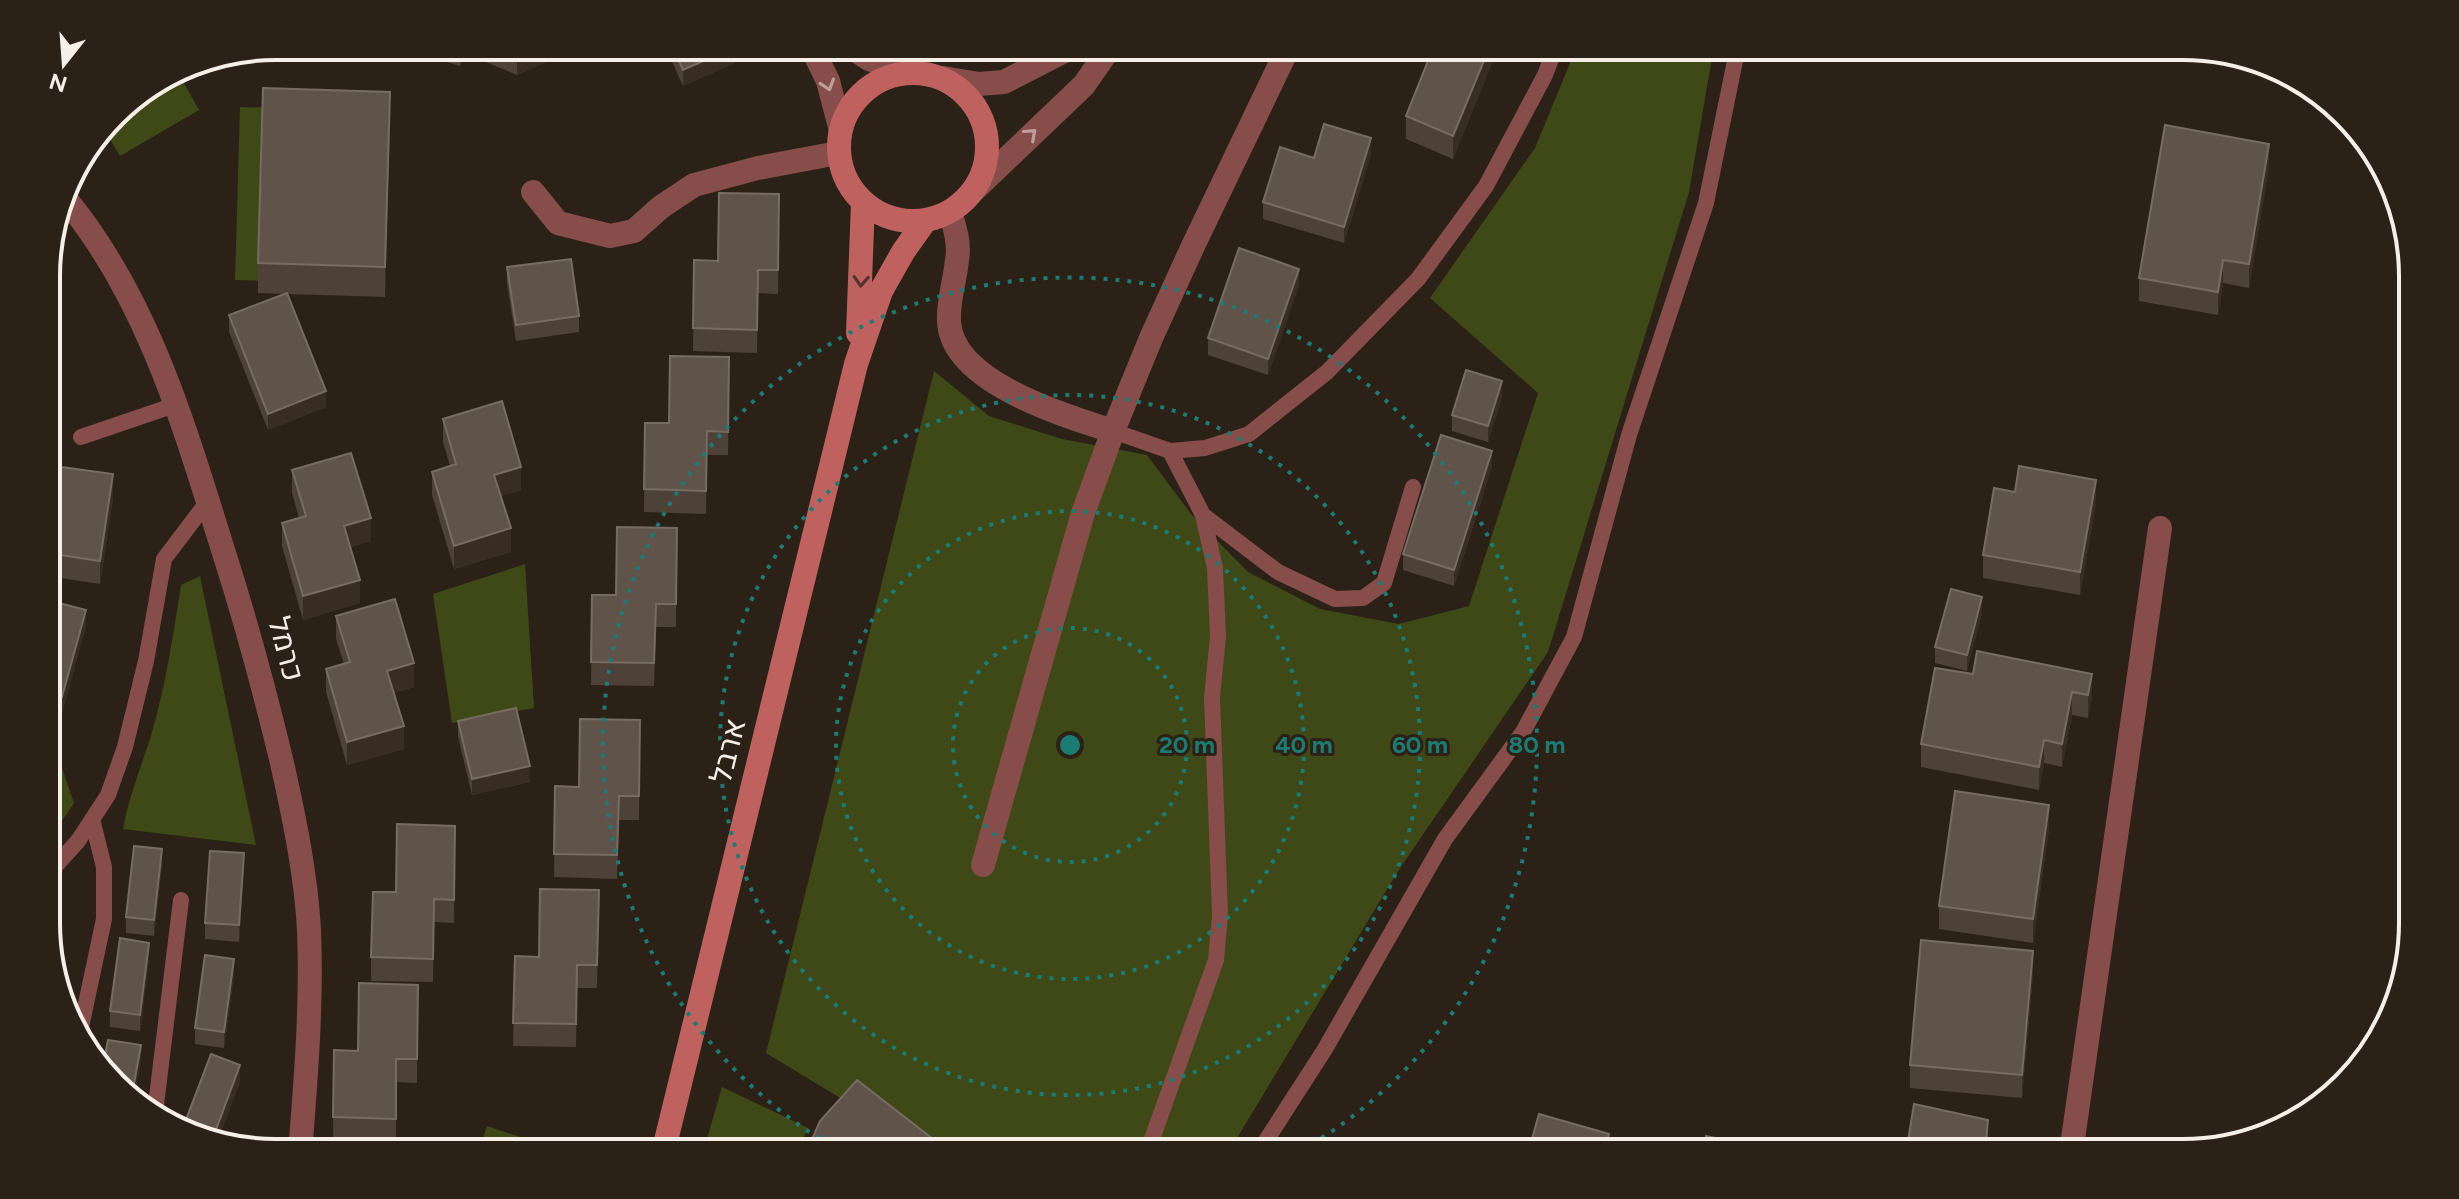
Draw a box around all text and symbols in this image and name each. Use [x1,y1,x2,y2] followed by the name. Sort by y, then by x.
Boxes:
[24,24,104,104] north arrow
[46,67,70,98] text: N
[819,78,835,92] one-way arrow
[1021,129,1036,143] one-way arrow
[853,275,870,288] one-way arrow
[260,613,313,685] street label: כרמל
[702,715,753,787] street label: ארבל
[1159,730,1215,759] text: 20 m
[1275,730,1333,759] text: 40 m
[1392,730,1448,759] text: 60 m
[1509,730,1565,759] text: 80 m
[1056,731,1084,759] centre of rings

